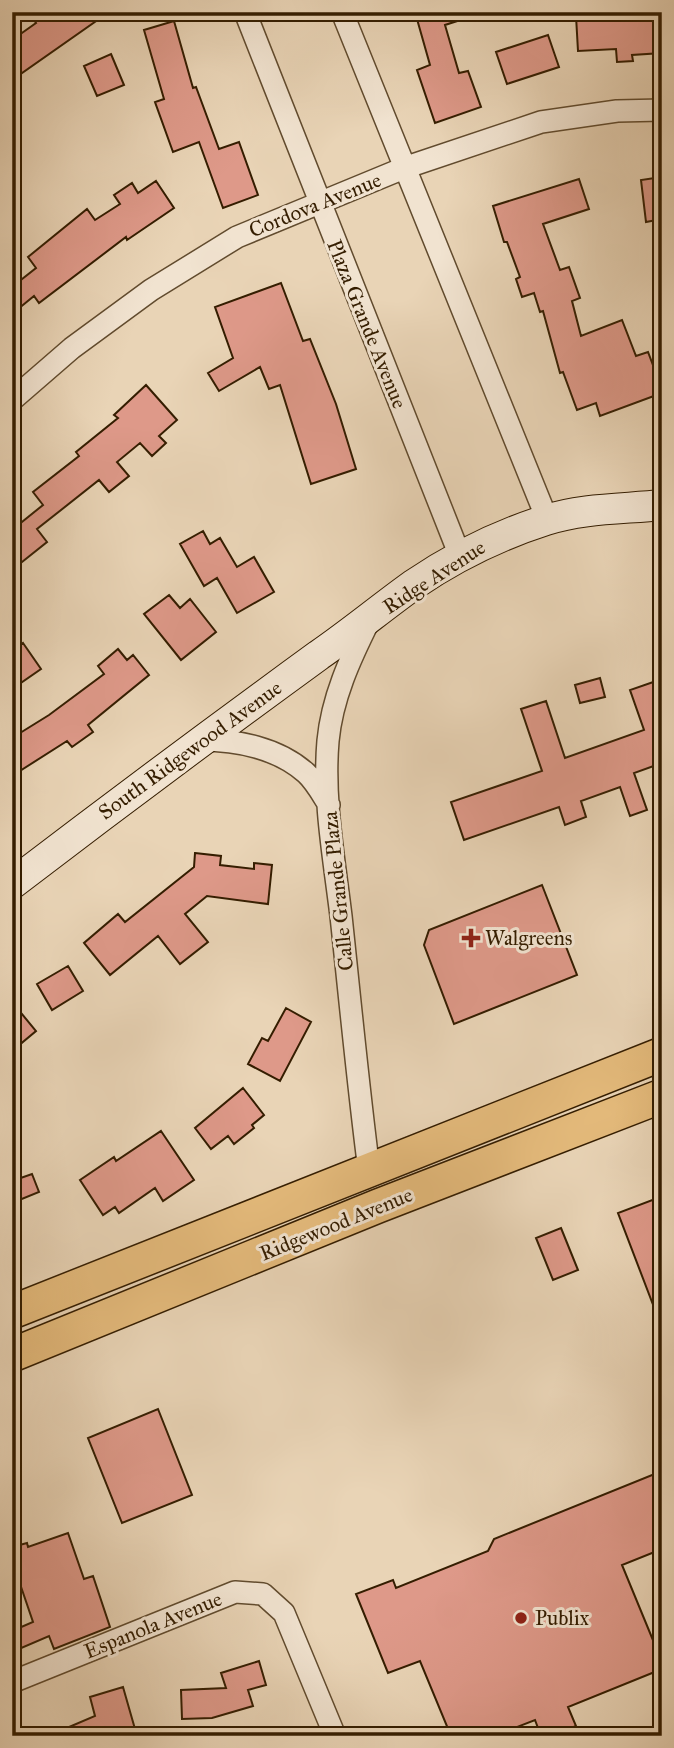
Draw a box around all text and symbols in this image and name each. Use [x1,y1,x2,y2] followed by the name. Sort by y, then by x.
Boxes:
[245,167,385,243] street label: Cordova Avenue
[321,236,413,413] street label: Plaza Grande Avenue
[378,534,490,620] street label: Ridge Avenue
[93,675,287,825] street label: South Ridgewood Avenue
[317,810,359,972] street label: Calle Grande Plaza
[485,925,573,951] place label: Walgreens
[463,930,479,946] marker: Walgreens
[256,1181,417,1267] street label: Ridgewood Avenue
[80,1585,226,1664] street label: Espanola Avenue
[535,1605,590,1631] place label: Publix
[513,1610,529,1626] marker: Publix

